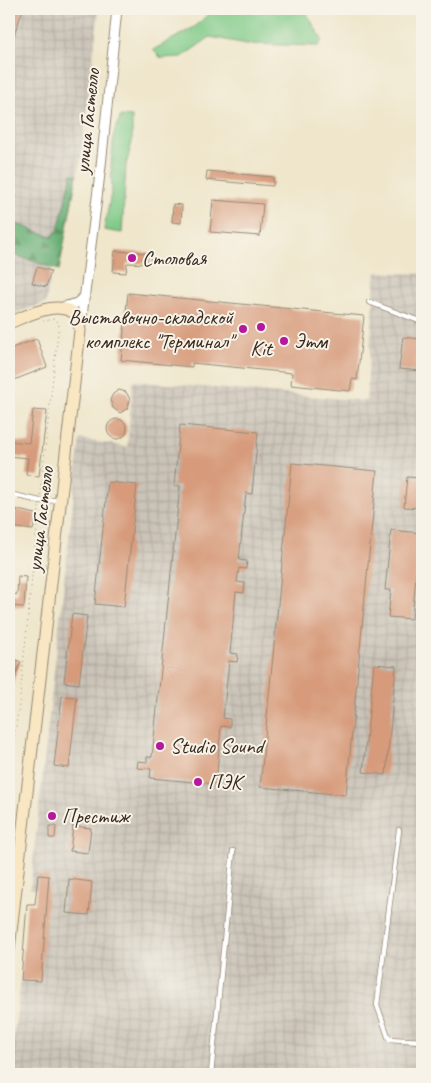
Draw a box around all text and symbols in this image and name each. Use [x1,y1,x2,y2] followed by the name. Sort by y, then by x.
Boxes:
[68,66,106,177] street label: улица Гастелло
[142,245,208,271] place label: Столовая
[126,252,138,264] marker: Столовая
[69,304,237,354] place label: Выставочно-складской комплекс "Терминал"
[255,321,267,333] marker: Kit
[237,323,249,335] marker: Выставочно-складской комплекс "Терминал"
[294,328,329,354] place label: Этм
[250,335,274,361] place label: Kit
[278,335,290,347] marker: Этм
[20,464,60,575] street label: улица Гастелло
[170,733,267,759] place label: Studio Sound
[154,740,166,752] marker: Studio Sound
[208,769,246,795] place label: ПЭК
[192,776,204,788] marker: ПЭК
[62,803,131,829] place label: Престиж
[46,810,58,822] marker: Престиж

